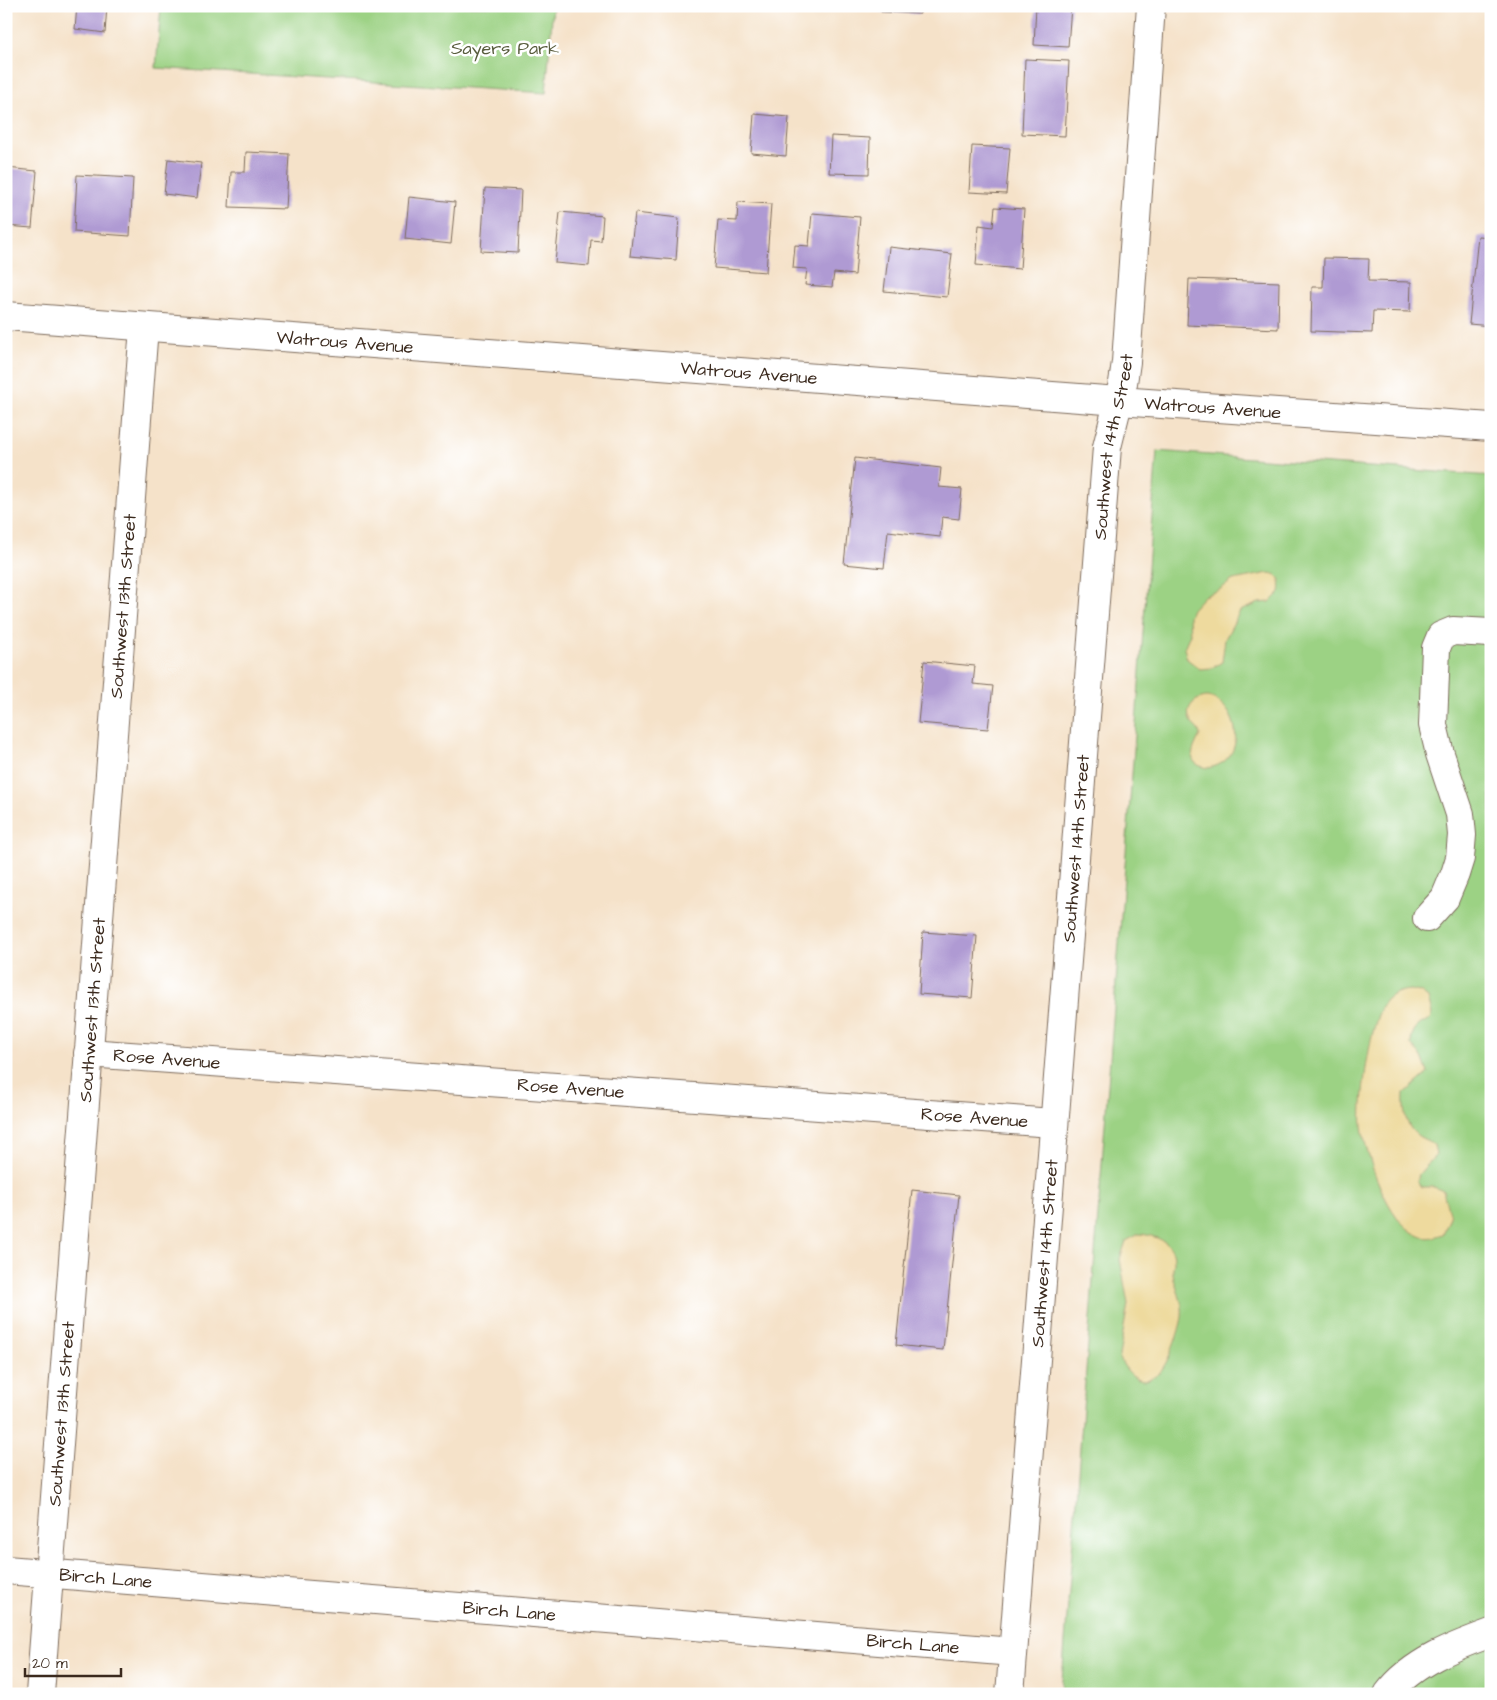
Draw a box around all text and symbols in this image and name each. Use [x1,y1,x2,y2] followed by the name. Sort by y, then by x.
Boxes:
[451,36,559,62] park label: Sayers Park
[276,324,415,360] street label: Watrous Avenue
[1087,352,1139,541] street label: Southwest 14th Street
[679,355,819,390] street label: Watrous Avenue
[1143,390,1282,425] street label: Watrous Avenue
[103,512,142,700] street label: Southwest 13th Street
[1056,753,1096,943] street label: Southwest 14th Street
[73,916,112,1103] street label: Southwest 13th Street
[112,1042,222,1075] street label: Rose Avenue
[516,1072,625,1104] street label: Rose Avenue
[920,1101,1029,1134] street label: Rose Avenue
[1025,1158,1064,1348] street label: Southwest 14th Street
[42,1320,81,1507] street label: Southwest 13th Street
[58,1562,153,1594] street label: Birch Lane
[462,1595,557,1627] street label: Birch Lane
[865,1628,961,1660] street label: Birch Lane
[25,1645,121,1677] scale bar
[32,1653,68,1674] text: 20 m

